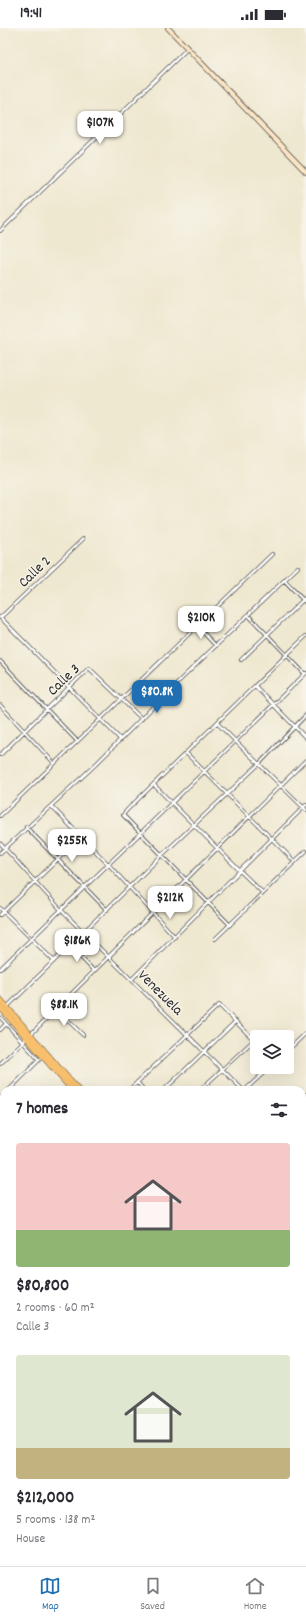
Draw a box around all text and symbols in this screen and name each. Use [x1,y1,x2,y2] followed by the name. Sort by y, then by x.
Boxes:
[20,3,42,25] text: 19:41
[72,111,128,145] pin: $107K
[86,114,114,133] text: $107K
[14,551,57,594] street label: Calle 2
[173,606,229,640] pin: $210K
[187,609,215,628] text: $210K
[43,659,86,702] street label: Calle 3
[124,680,190,714] pin: $80.8K
[141,683,173,702] text: $80.8K
[44,829,100,863] pin: $255K
[57,832,87,851] text: $255K
[142,886,198,920] pin: $212K
[157,889,183,908] text: $212K
[49,929,105,963] pin: $186K
[63,932,91,951] text: $186K
[132,966,188,1022] street label: Venezuela
[31,993,97,1027] pin: $88.1K
[50,996,78,1015] text: $88.1K
[250,1030,294,1074] map controls
[250,1030,294,1074] button: layers
[16,1098,68,1122] text: 7 homes
[268,1099,290,1121] icon: filters
[117,1169,189,1241] icon: home
[16,1275,69,1299] text: $80,800
[16,1299,94,1318] text: 2 rooms · 60 m²
[16,1318,49,1337] text: Calle 3
[117,1381,189,1453] icon: home
[16,1487,74,1511] text: $212,000
[16,1511,95,1530] text: 5 rooms · 138 m²
[16,1530,45,1549] text: House
[39,1575,61,1615] tab: Map
[140,1575,165,1615] tab: Saved
[244,1575,267,1615] tab: Home

